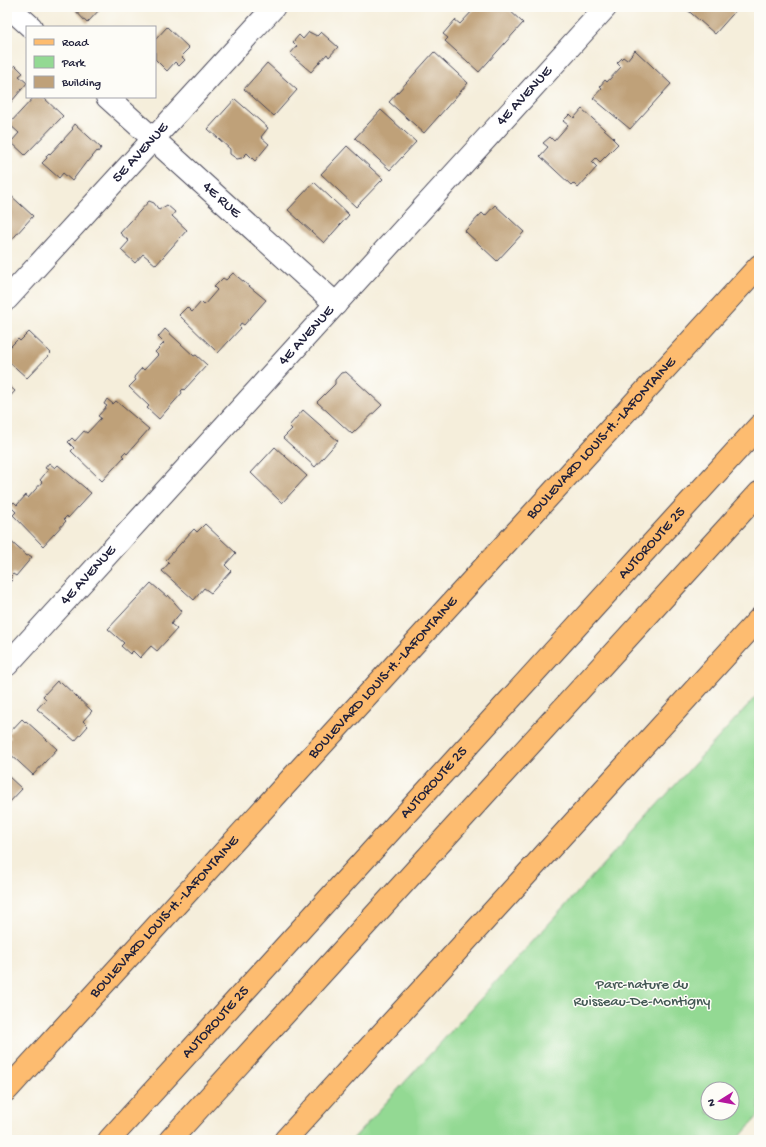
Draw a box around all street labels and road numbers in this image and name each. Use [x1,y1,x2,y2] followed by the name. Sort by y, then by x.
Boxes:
[493,62,557,130] street label: 4E AVENUE
[109,119,173,187] street label: 5E AVENUE
[198,178,245,223] street label: 4E RUE
[275,302,339,370] street label: 4E AVENUE
[522,353,681,524] street label: BOULEVARD LOUIS-H.-LAFONTAINE
[615,503,690,583] street label: AUTOROUTE 25
[57,541,121,609] street label: 4E AVENUE
[304,592,462,763] street label: BOULEVARD LOUIS-H.-LAFONTAINE
[397,743,472,823] street label: AUTOROUTE 25
[85,832,244,1003] street label: BOULEVARD LOUIS-H.-LAFONTAINE
[178,982,254,1062] street label: AUTOROUTE 25

